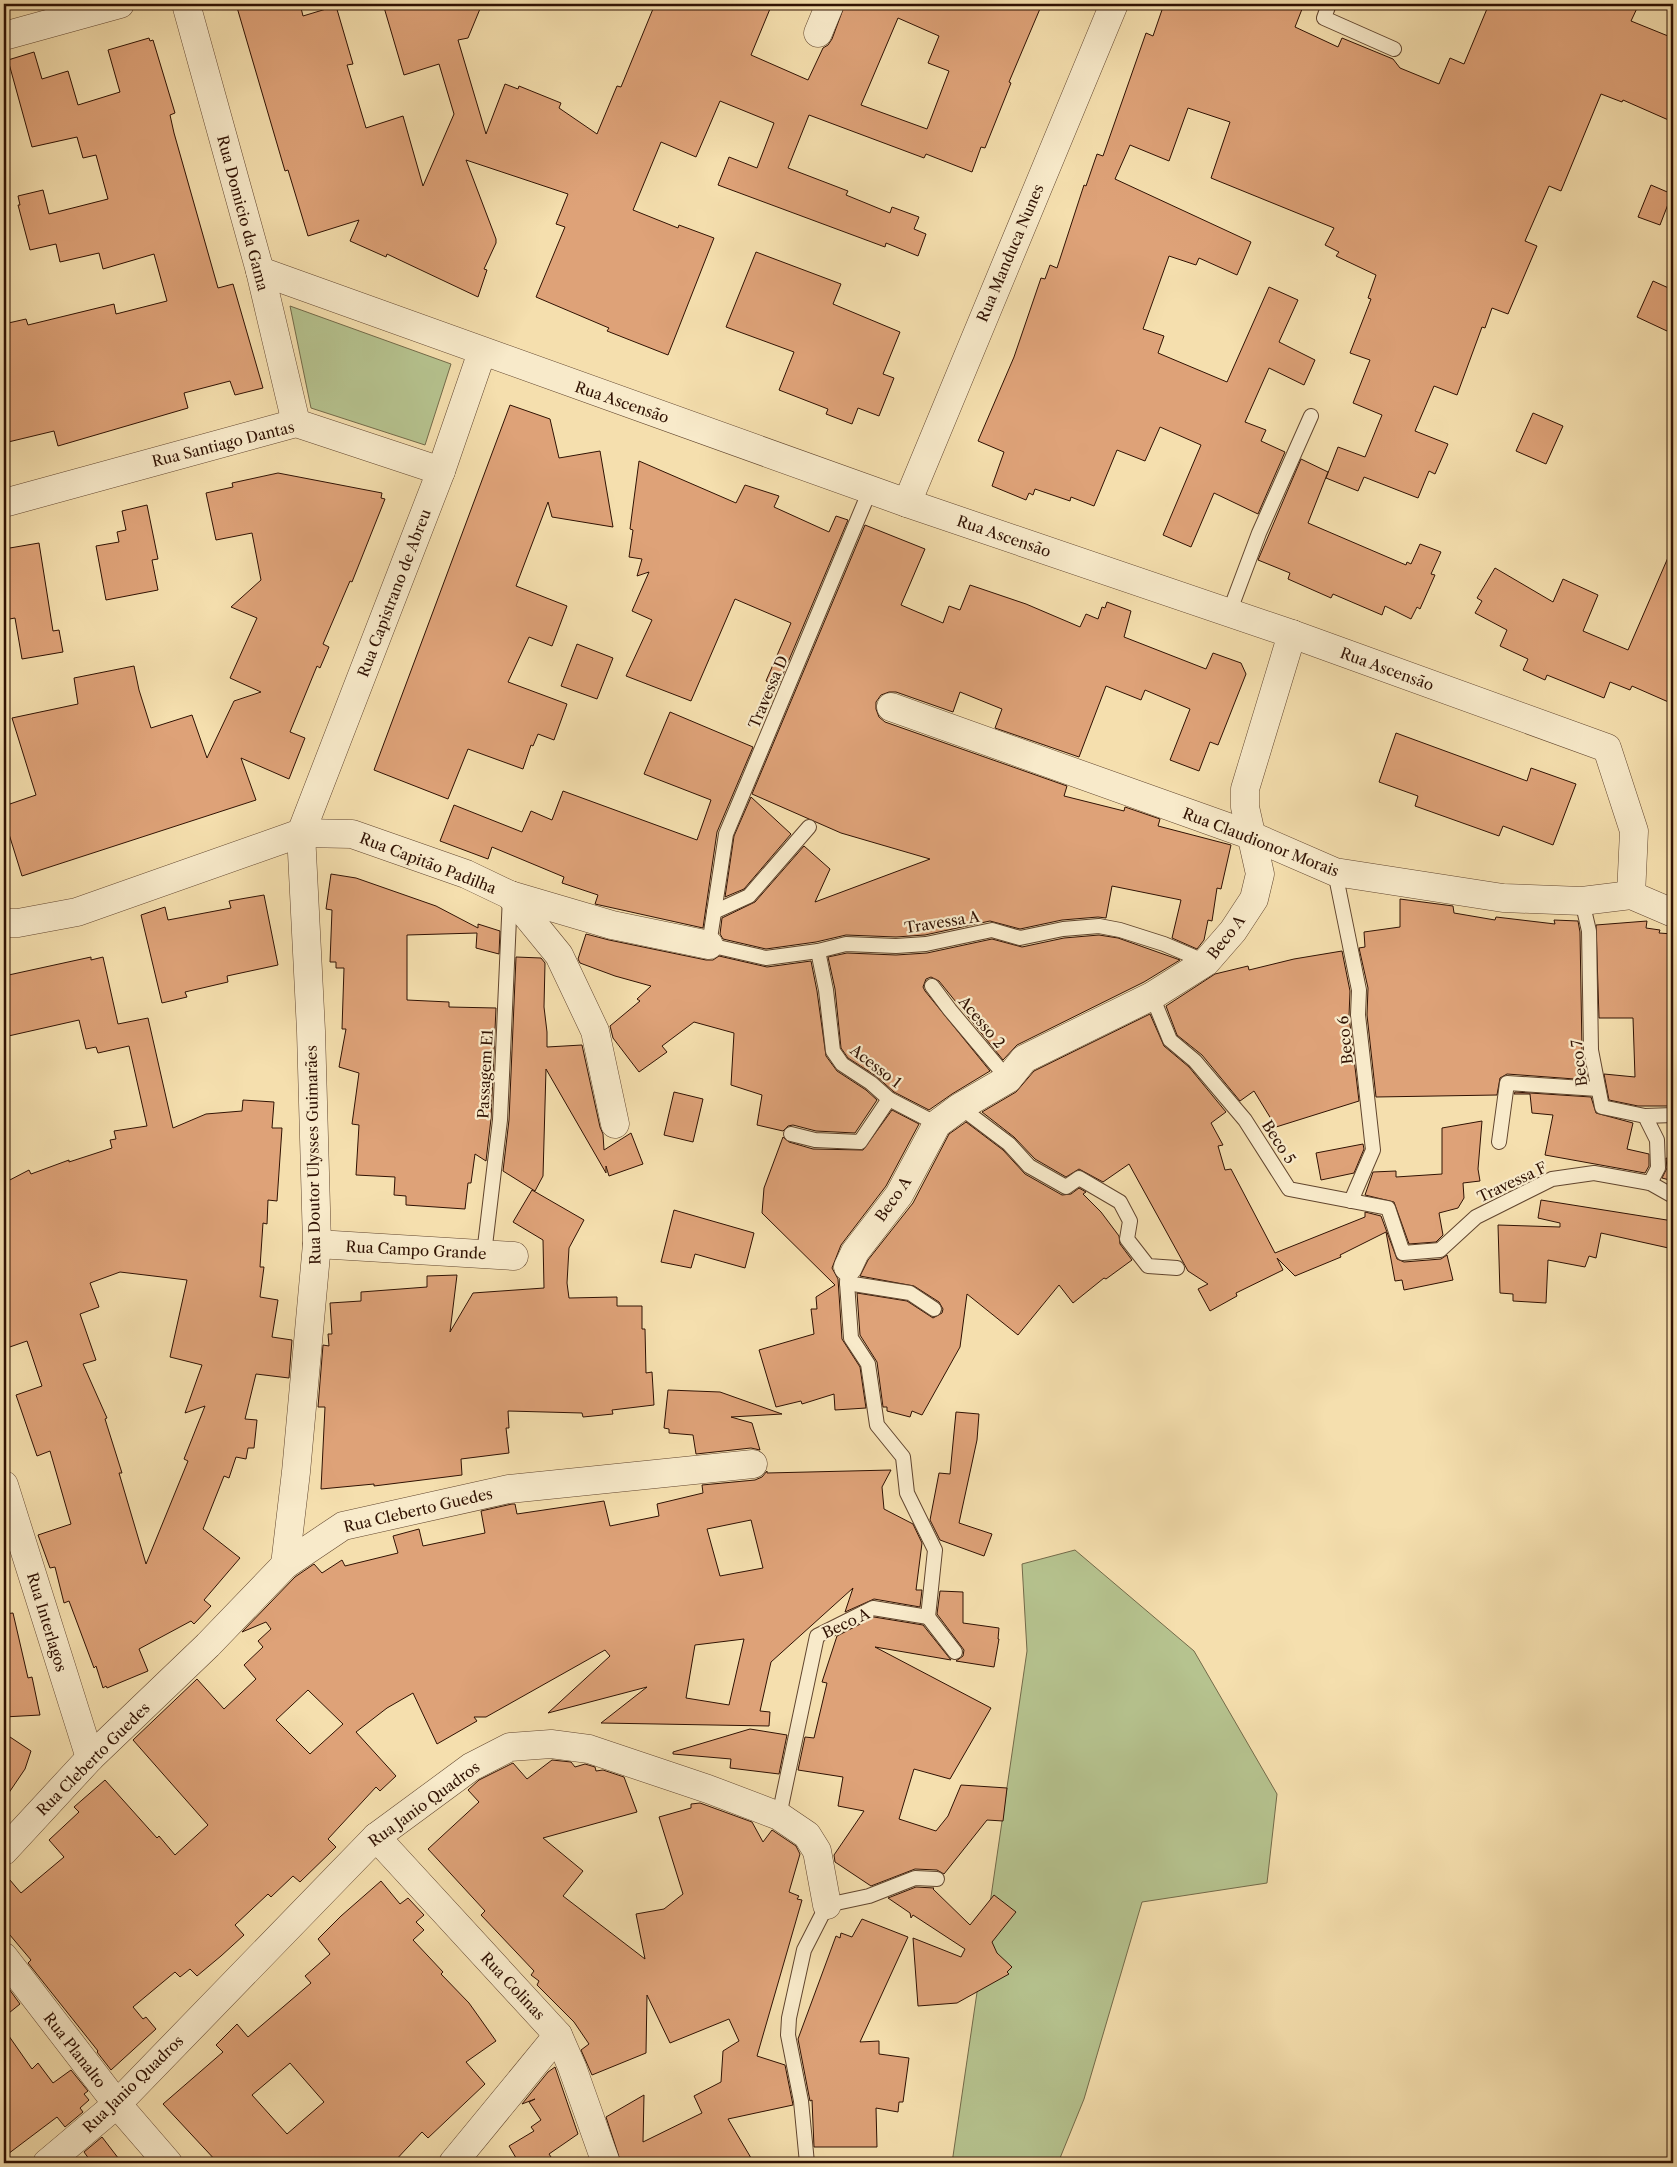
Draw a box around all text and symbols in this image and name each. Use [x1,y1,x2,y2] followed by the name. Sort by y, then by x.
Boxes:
[213,133,273,293] street label: Rua Domicio da Gama
[972,181,1048,325] street label: Rua Manduca Nunes
[572,377,672,427] street label: Rua Ascensão
[150,417,296,471] street label: Rua Santiago Dantas
[353,506,435,680] street label: Rua Capistrano de Abreu
[954,511,1054,561] street label: Rua Ascensão
[1338,643,1436,695] street label: Rua Ascensão
[744,653,792,731] street label: Travessa D
[1180,803,1342,881] street label: Rua Claudionor Morais
[357,828,499,898] street label: Rua Capitão Padilha
[903,907,982,937] street label: Travessa A
[1203,911,1250,963] street label: Beco A
[954,991,1009,1052] street label: Acesso 2
[1333,1015,1357,1065] street label: Beco 6
[473,1028,497,1119] street label: Passagem E1
[1567,1038,1591,1088] street label: Beco 7
[846,1040,906,1092] street label: Acesso 1
[302,1045,324,1265] street label: Rua Doutor Ulysses Guimarães
[1258,1117,1300,1167] street label: Beco 5
[1474,1157,1550,1206] street label: Travessa F
[871,1172,916,1225] street label: Beco A
[345,1237,487,1263] street label: Rua Campo Grande
[342,1484,494,1536] street label: Rua Cleberto Guedes
[23,1570,71,1674] street label: Rua Interlagos
[819,1603,874,1642] street label: Beco A
[32,1698,154,1820] street label: Rua Cleberto Guedes
[365,1757,483,1851] street label: Rua Janio Quadros
[477,1948,549,2024] street label: Rua Colinas
[40,2009,110,2091] street label: Rua Planalto
[79,2031,187,2137] street label: Rua Janio Quadros

